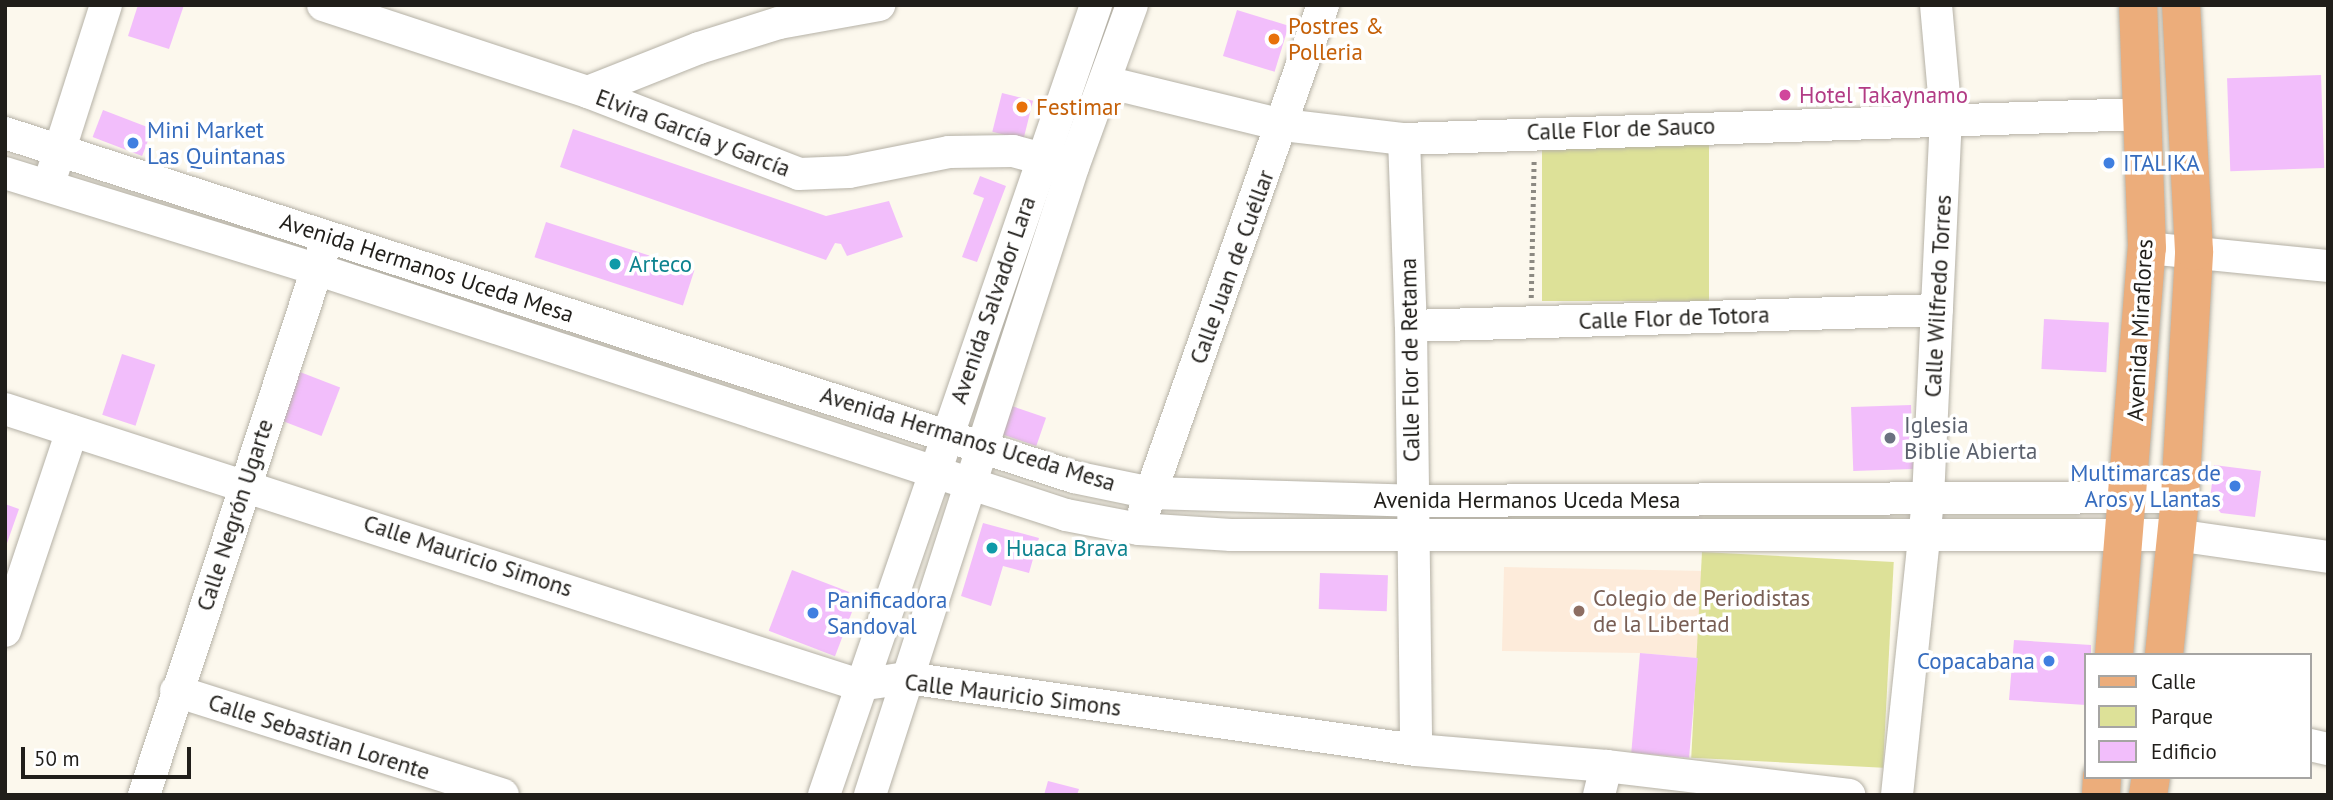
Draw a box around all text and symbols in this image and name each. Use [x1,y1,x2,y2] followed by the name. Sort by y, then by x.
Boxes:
[1288,12,1384,66] place label: Postres & Polleria
[1266,31,1282,47] marker: Postres & Polleria
[1799,81,1969,109] place label: Hotel Takaynamo
[591,83,795,183] street label: Elvira García y García
[1777,87,1793,103] marker: Hotel Takaynamo
[1036,93,1121,121] place label: Festimar
[1014,99,1030,115] marker: Festimar
[1526,112,1716,146] street label: Calle Flor de Sauco
[147,116,285,170] place label: Mini Market Las Quintanas
[125,135,141,151] marker: Mini Market Las Quintanas
[2123,149,2200,177] place label: ITALIKA
[2101,155,2117,171] marker: ITALIKA
[1184,166,1280,368] street label: Calle Juan de Cuéllar
[945,193,1041,407] street label: Avenida Salvador Lara
[1919,193,1957,399] street label: Calle Wilfredo Torres
[277,207,577,329] street label: Avenida Hermanos Uceda Mesa
[2121,238,2159,422] street label: Avenida Miraflores
[629,250,692,278] place label: Arteco
[607,256,623,272] marker: Arteco
[1394,258,1426,462] street label: Calle Flor de Retama
[1578,301,1770,335] street label: Calle Flor de Totora
[817,381,1119,497] street label: Avenida Hermanos Uceda Mesa
[1904,411,2038,465] place label: Iglesia Biblie Abierta
[191,416,279,614] street label: Calle Negrón Ugarte
[1882,430,1898,446] marker: Iglesia Biblie Abierta
[2070,459,2221,513] place label: Multimarcas de Aros y Llantas
[2227,478,2243,494] marker: Multimarcas de Aros y Llantas
[1373,486,1681,514] street label: Avenida Hermanos Uceda Mesa
[360,509,576,603] street label: Calle Mauricio Simons
[1006,534,1128,562] place label: Huaca Brava
[984,540,1000,556] marker: Huaca Brava
[1593,584,1810,638] place label: Colegio de Periodistas de la Libertad
[827,586,947,640] place label: Panificadora Sandoval
[1571,603,1587,619] marker: Colegio de Periodistas de la Libertad
[805,605,821,621] marker: Panificadora Sandoval
[1917,647,2035,675] place label: Copacabana
[2041,653,2057,669] marker: Copacabana
[2084,653,2312,779] legend
[903,668,1123,722] street label: Calle Mauricio Simons
[2151,668,2196,695] text: Calle
[205,688,433,786] street label: Calle Sebastian Lorente
[2151,703,2213,730] text: Parque
[24,734,194,778] scale bar
[2151,738,2217,765] text: Edificio
[34,745,80,772] text: 50 m

